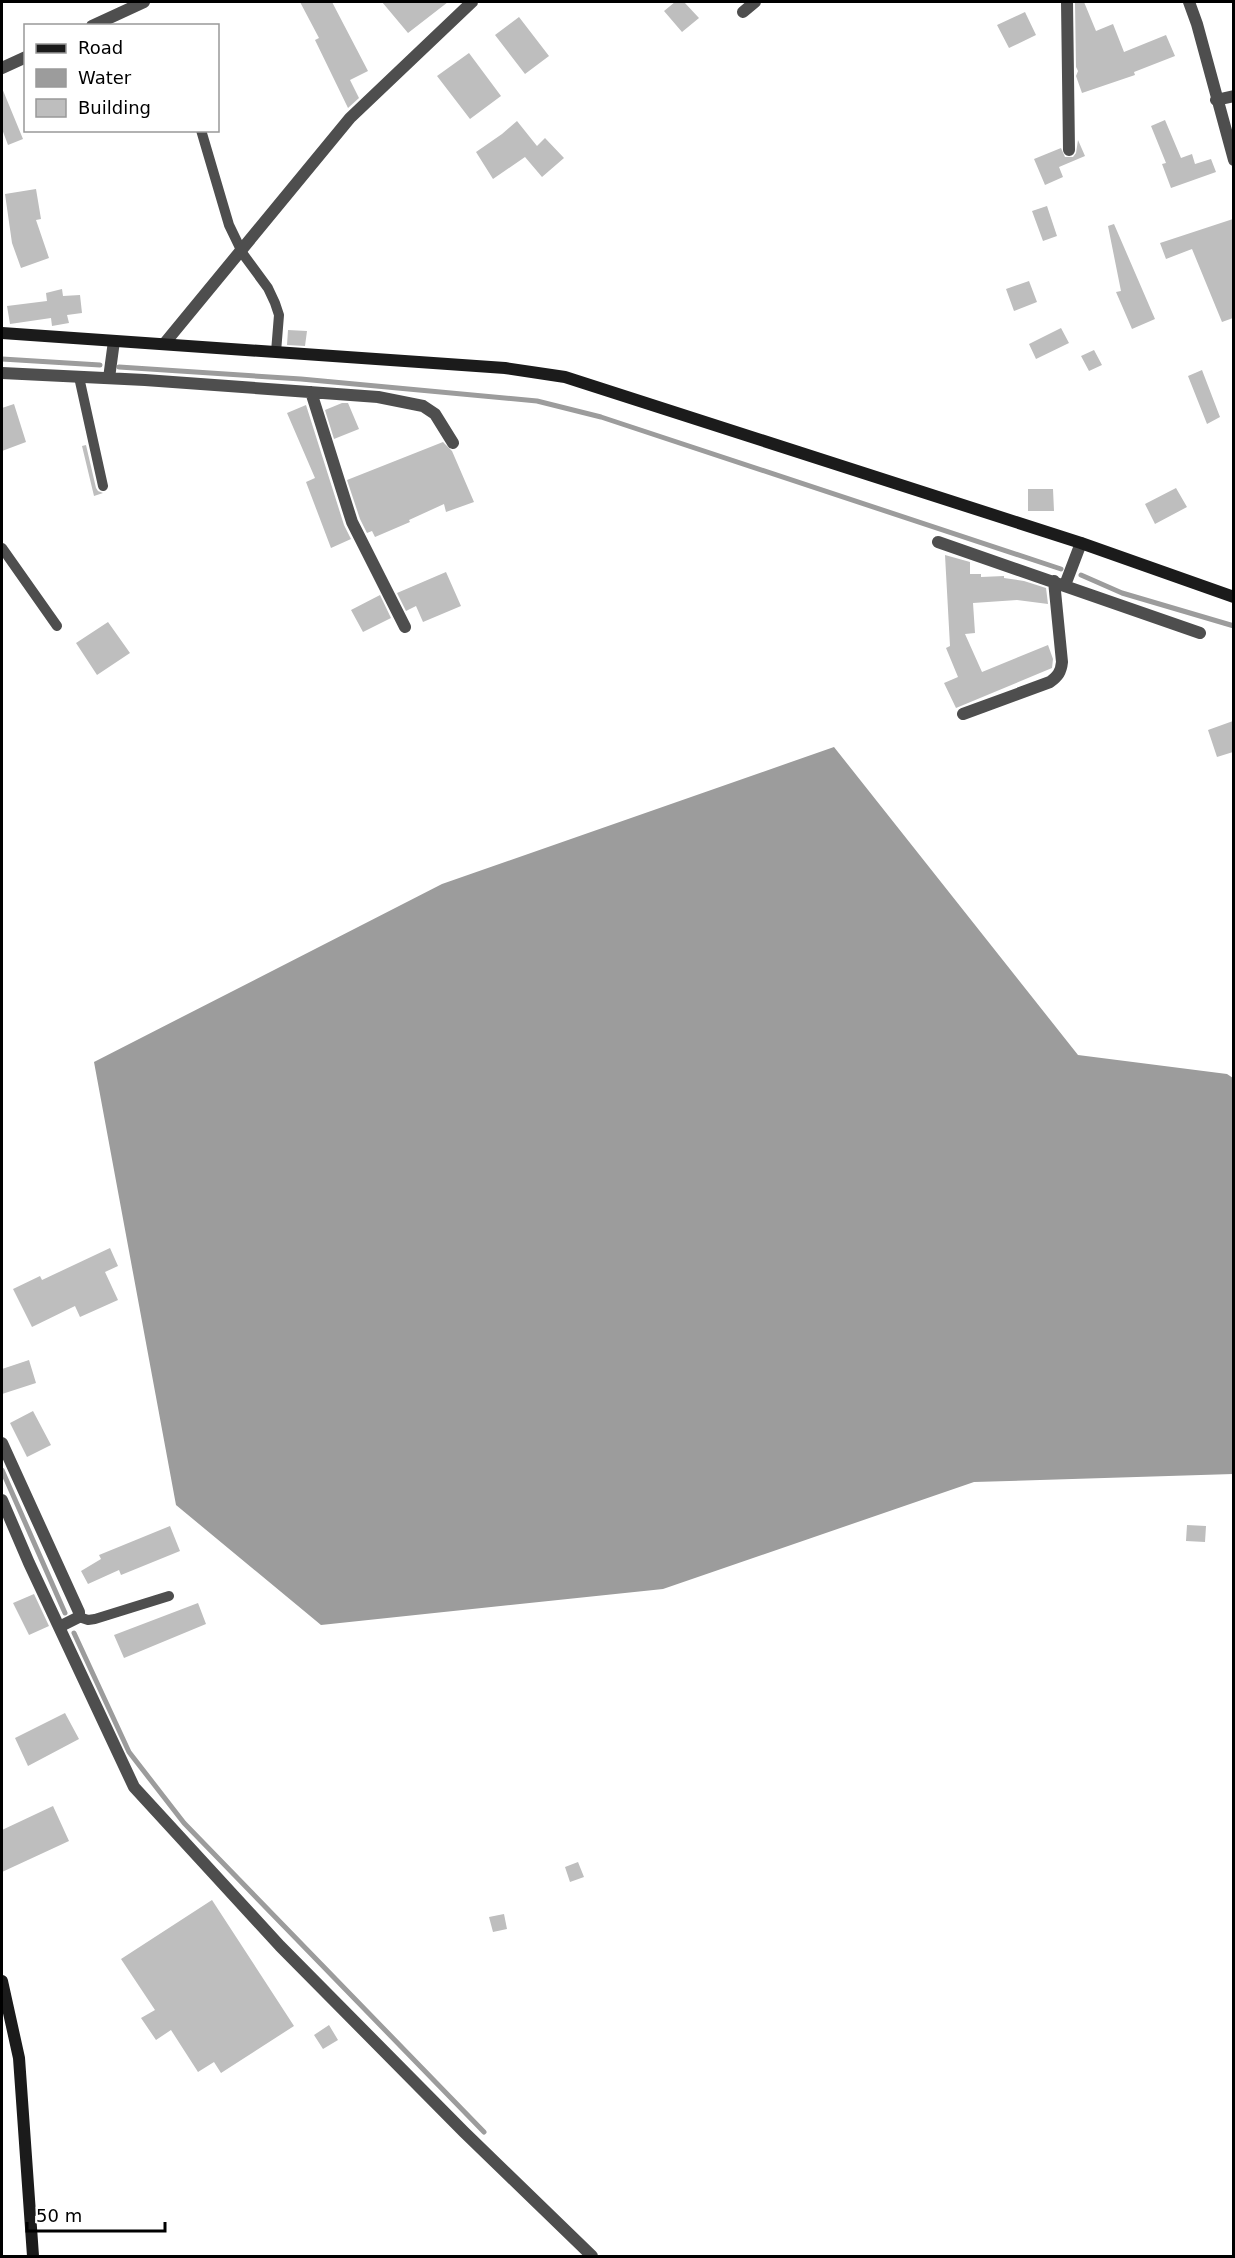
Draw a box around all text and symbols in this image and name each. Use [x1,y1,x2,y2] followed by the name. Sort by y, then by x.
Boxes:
[24,24,219,132] legend
[78,37,123,58] text: Road
[78,67,132,88] text: Water
[78,97,151,118] text: Building
[27,2195,165,2233] scale bar
[36,2205,82,2226] text: 50 m

